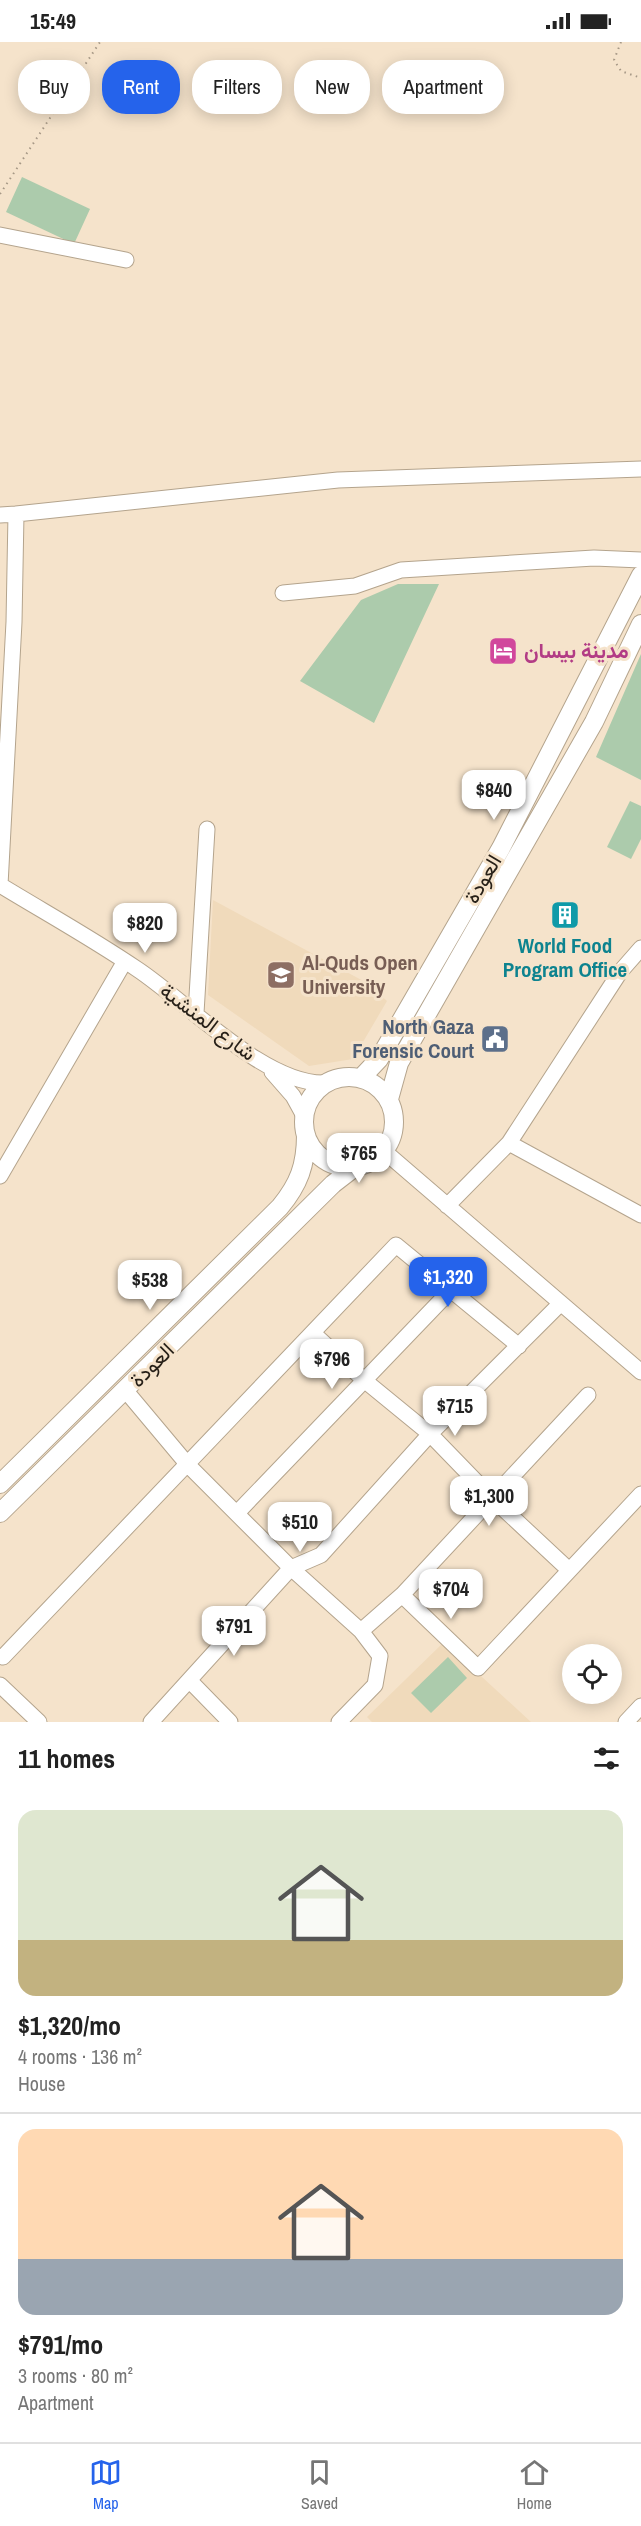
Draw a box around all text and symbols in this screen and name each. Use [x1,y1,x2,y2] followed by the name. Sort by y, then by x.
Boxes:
[30,6,76,36] text: 15:49
[18,60,90,114] chip: Buy
[102,60,180,114] chip: Rent
[192,60,282,114] chip: Filters
[294,60,370,114] chip: New
[382,60,504,114] chip: Apartment
[487,635,519,667] hotel icon: مدينة بيسان
[524,636,629,665] place label: مدينة بيسان
[458,770,530,821] pin: $840
[476,776,512,803] text: $840
[457,849,508,909] street label: العودة
[549,899,581,931] building icon: World Food Program Office
[109,903,181,954] pin: $820
[127,909,163,936] text: $820
[503,931,627,984] place label: World Food Program Office
[302,948,418,1001] place label: Al-Quds Open University
[265,959,297,991] school or university icon: Al-Quds Open University
[154,976,262,1067] street label: شارع المنشية
[352,1012,474,1065] place label: North Gaza Forensic Court
[479,1023,511,1055] public building icon: North Gaza Forensic Court
[323,1133,395,1184] pin: $765
[341,1139,377,1166] text: $765
[399,1257,497,1308] pin: $1,320
[114,1260,186,1311] pin: $538
[423,1263,473,1290] text: $1,320
[132,1266,168,1293] text: $538
[123,1336,180,1393] street label: العودة
[296,1339,368,1390] pin: $796
[314,1345,350,1372] text: $796
[419,1386,491,1437] pin: $715
[437,1392,473,1419] text: $715
[440,1476,538,1527] pin: $1,300
[464,1482,514,1509] text: $1,300
[264,1502,336,1553] pin: $510
[282,1508,318,1535] text: $510
[415,1569,487,1620] pin: $704
[433,1575,469,1602] text: $704
[198,1606,270,1657] pin: $791
[216,1612,252,1639] text: $791
[562,1644,622,1704] map controls
[562,1644,622,1704] button: locate
[18,1741,115,1776] text: 11 homes
[590,1742,623,1775] icon: filters
[267,1849,375,1957] icon: home
[18,2008,121,2043] text: $1,320/mo
[18,2043,142,2070] text: 4 rooms · 136 m²
[18,2070,65,2097] text: House
[267,2168,375,2276] icon: home
[18,2327,103,2362] text: $791/mo
[18,2362,133,2389] text: 3 rooms · 80 m²
[18,2389,94,2416] text: Apartment
[89,2456,122,2514] tab: Map
[301,2456,338,2514] tab: Saved
[517,2456,552,2514] tab: Home

